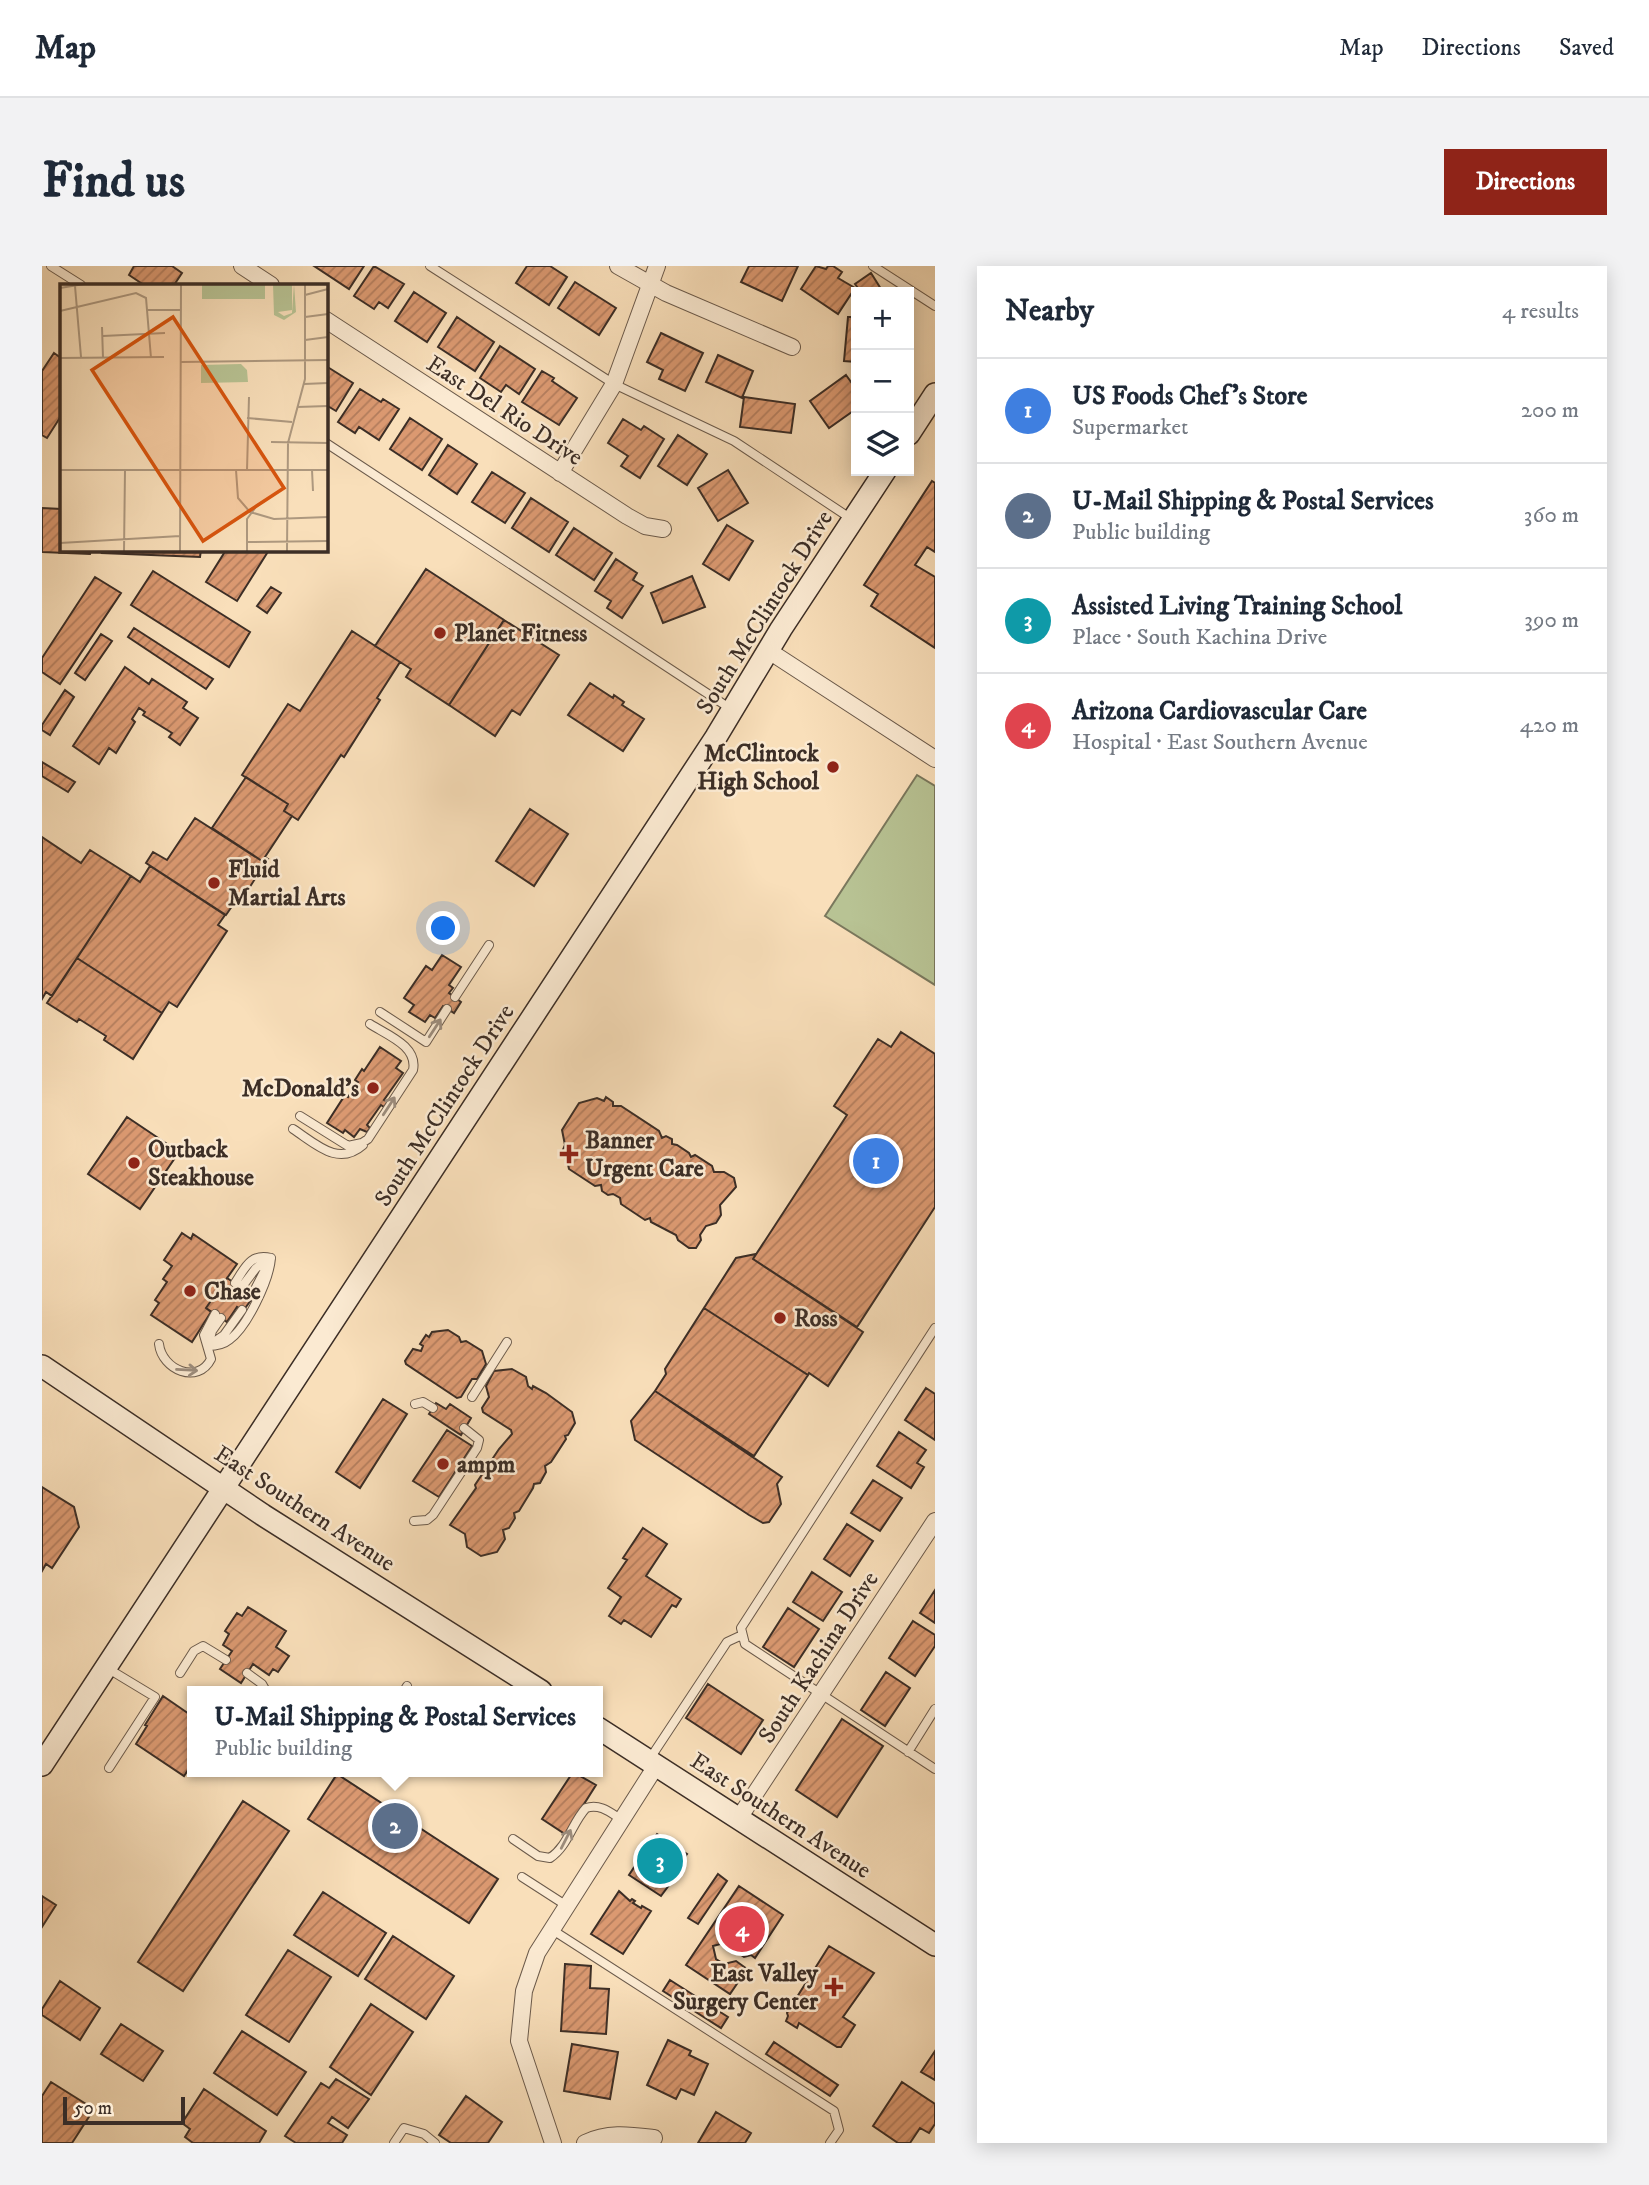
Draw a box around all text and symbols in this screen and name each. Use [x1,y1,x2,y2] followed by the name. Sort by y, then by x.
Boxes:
[35,28,96,69] text: Map
[1339,33,1384,63] text: Map
[1422,33,1521,63] text: Directions
[1559,33,1614,63] text: Saved
[1444,149,1607,215] button: Directions
[42,151,185,213] text: Find us
[60,284,327,551] inset map
[851,287,914,476] map controls
[851,287,914,350] button: +
[1005,293,1094,330] text: Nearby
[1502,297,1579,326] text: 4 results
[421,349,588,473] street label: East Del Rio Drive
[851,350,914,413] button: −
[1072,380,1308,413] text: US Foods Chef's Store
[1024,396,1032,425] text: 1
[1521,396,1579,425] text: 200 m
[851,413,914,476] button: layers
[1072,413,1188,442] text: Supermarket
[1072,485,1434,518] text: U-Mail Shipping & Postal Services
[1022,501,1034,530] text: 2
[1524,501,1579,530] text: 360 m
[690,505,840,720] street label: South McClintock Drive
[1072,518,1210,547] text: Public building
[1072,590,1402,623] text: Assisted Living Training School
[1024,606,1032,635] text: 3
[1524,606,1579,635] text: 390 m
[454,619,587,649] place label: Planet Fitness
[1072,623,1327,652] text: Place · South Kachina Drive
[432,625,448,641] marker: Planet Fitness
[1072,695,1367,728] text: Arizona Cardiovascular Care
[1021,711,1035,740] text: 4
[1520,711,1579,740] text: 420 m
[1072,728,1368,757] text: Hospital · East Southern Avenue
[697,739,820,797] place label: McClintock High School
[825,759,841,775] marker: McClintock High School
[228,855,345,913] place label: Fluid Martial Arts
[206,875,222,891] marker: Fluid Martial Arts
[426,911,460,945] your location
[368,999,521,1212] street label: South McClintock Drive
[429,1018,443,1038] one-way arrow
[242,1074,359,1104] place label: McDonald's
[365,1080,381,1096] marker: McDonald's
[382,1097,397,1116] one-way arrow
[585,1126,704,1184] place label: Banner Urgent Care
[148,1135,254,1193] place label: Outback Steakhouse
[853,1135,899,1187] pin: 1
[559,1144,579,1164] marker: Banner Urgent Care
[126,1155,142,1171] marker: Outback Steakhouse
[204,1277,261,1307] place label: Chase
[182,1283,198,1299] marker: Chase
[794,1304,838,1334] place label: Ross
[772,1310,788,1326] marker: Ross
[175,1363,198,1376] one-way arrow
[208,1439,401,1579] street label: East Southern Avenue
[457,1450,515,1480] place label: ampm
[435,1456,451,1472] marker: ampm
[752,1566,886,1749] street label: South Kachina Drive
[187,1686,603,1777] popup
[214,1701,576,1734] text: U-Mail Shipping & Postal Services
[214,1734,352,1763] text: Public building
[684,1746,877,1886] street label: East Southern Avenue
[372,1800,418,1852] pin: 2
[560,1829,574,1850] one-way arrow
[637,1835,683,1887] pin: 3
[719,1903,765,1955] pin: 4
[673,1959,819,2017] place label: East Valley Surgery Center
[824,1977,844,1997] marker: East Valley Surgery Center
[63,2094,186,2126] scale bar
[74,2097,112,2120] text: 50 m

